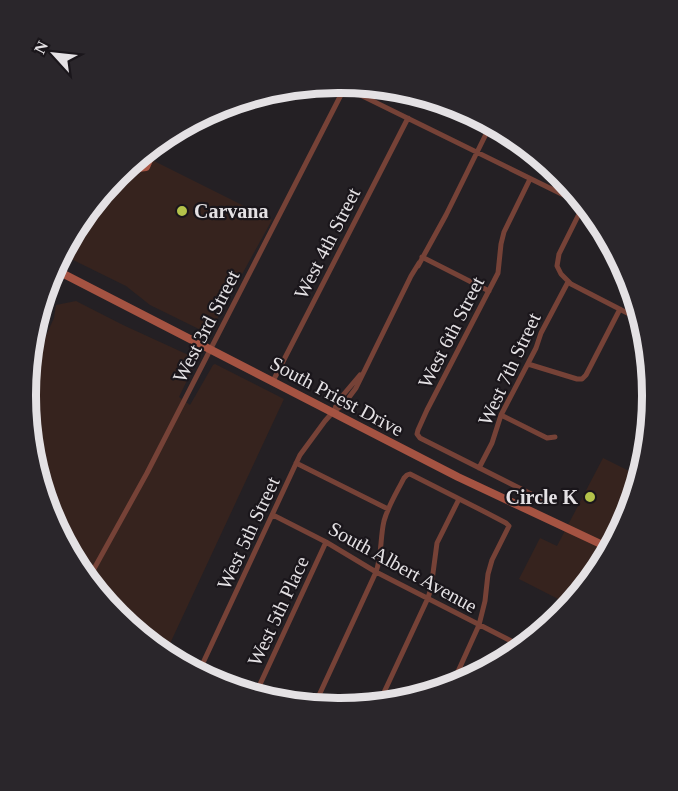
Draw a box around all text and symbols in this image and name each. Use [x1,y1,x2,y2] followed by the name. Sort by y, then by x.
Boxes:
[24,24,84,84] north arrow
[31,38,51,56] text: N
[290,183,365,302] street label: West 4th Street
[194,200,268,222] place label: Carvana
[175,204,189,218] marker: Carvana
[168,266,244,386] street label: West 3rd Street
[414,272,489,391] street label: West 6th Street
[473,309,545,429] street label: West 7th Street
[267,352,408,440] street label: South Priest Drive
[212,473,284,593] street label: West 5th Street
[506,486,578,508] place label: Circle K
[583,490,597,504] marker: Circle K
[325,517,481,617] street label: South Albert Avenue
[243,553,313,669] street label: West 5th Place

